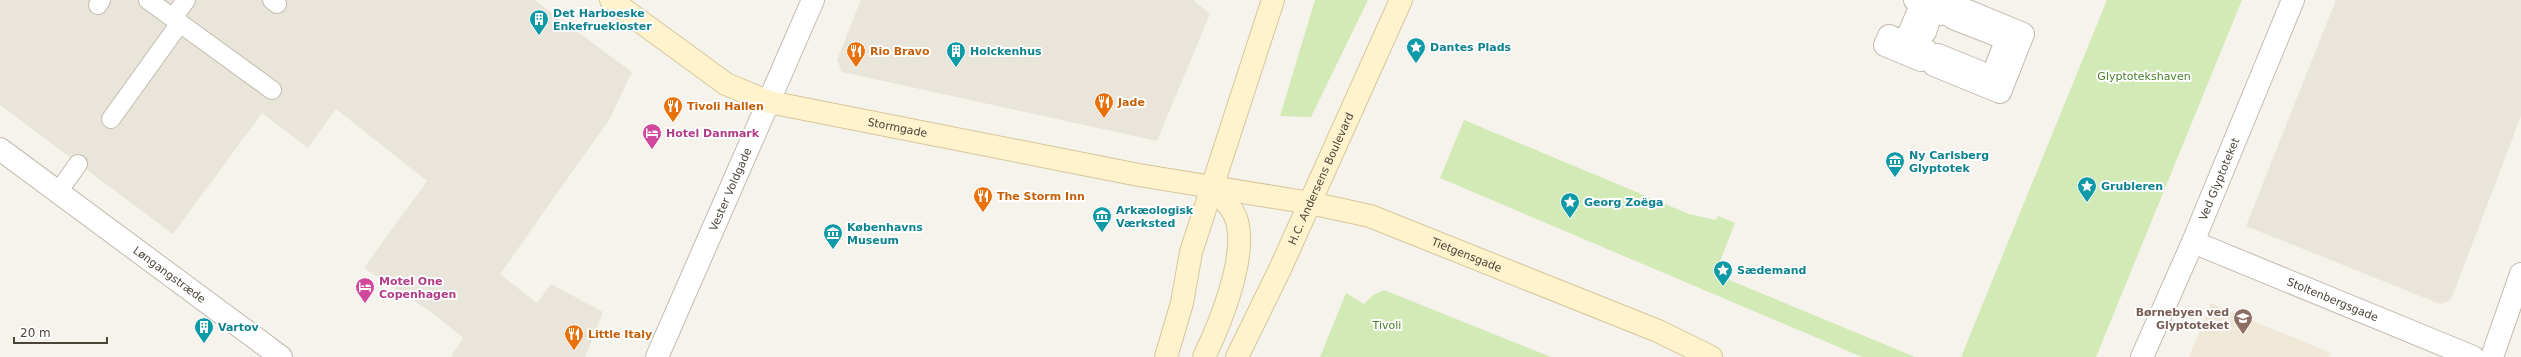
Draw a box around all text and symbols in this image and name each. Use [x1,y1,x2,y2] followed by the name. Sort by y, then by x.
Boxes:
[553,7,652,33] place label: Det Harboeske Enkefruekloster
[528,8,550,36] building icon: Det Harboeske Enkefruekloster
[1405,36,1427,64] place icon: Dantes Plads
[845,40,867,68] restaurant icon: Rio Bravo
[945,40,967,68] building icon: Holckenhus
[1430,41,1512,54] place label: Dantes Plads
[870,45,930,58] place label: Rio Bravo
[970,45,1042,58] place label: Holckenhus
[2097,70,2191,83] park label: Glyptotekshaven
[1093,91,1115,119] restaurant icon: Jade
[662,95,684,123] restaurant icon: Tivoli Hallen
[1117,96,1145,109] place label: Jade
[687,100,764,113] place label: Tivoli Hallen
[1286,111,1356,247] street label: H.C. Andersens Boulevard
[866,116,929,140] street label: Stormgade
[641,122,663,150] hotel icon: Hotel Danmark
[666,127,760,140] place label: Hotel Danmark
[2197,135,2243,222] street label: Ved Glyptoteket
[707,146,755,233] street label: Vester Voldgade
[1909,149,1989,175] place label: Ny Carlsberg Glyptotek
[1884,150,1906,178] museum icon: Ny Carlsberg Glyptotek
[2076,175,2098,203] place icon: Grubleren
[2101,180,2163,193] place label: Grubleren
[972,185,994,213] restaurant icon: The Storm Inn
[997,190,1085,203] place label: The Storm Inn
[1559,191,1581,219] place icon: Georg Zoëga
[1584,196,1663,209] place label: Georg Zoëga
[1116,204,1194,230] place label: Arkæologisk Værksted
[1091,205,1113,233] museum icon: Arkæologisk Værksted
[847,221,923,247] place label: Københavns Museum
[822,222,844,250] museum icon: Københavns Museum
[1429,235,1504,275] street label: Tietgensgade
[131,244,208,306] street label: Løngangstræde
[1712,259,1734,287] place icon: Sædemand
[1737,264,1806,277] place label: Sædemand
[379,275,456,301] place label: Motel One Copenhagen
[2285,275,2380,324] street label: Stoltenbergsgade
[354,276,376,304] hotel icon: Motel One Copenhagen
[2136,306,2229,332] place label: Børnebyen ved Glyptoteket
[2232,307,2254,335] school or university icon: Børnebyen ved Glyptoteket
[193,316,215,344] building icon: Vartov
[14,319,107,345] scale bar
[1372,319,1401,332] park label: Tivoli
[218,321,260,334] place label: Vartov
[563,323,585,351] restaurant icon: Little Italy
[20,326,51,340] text: 20 m
[588,328,652,341] place label: Little Italy

